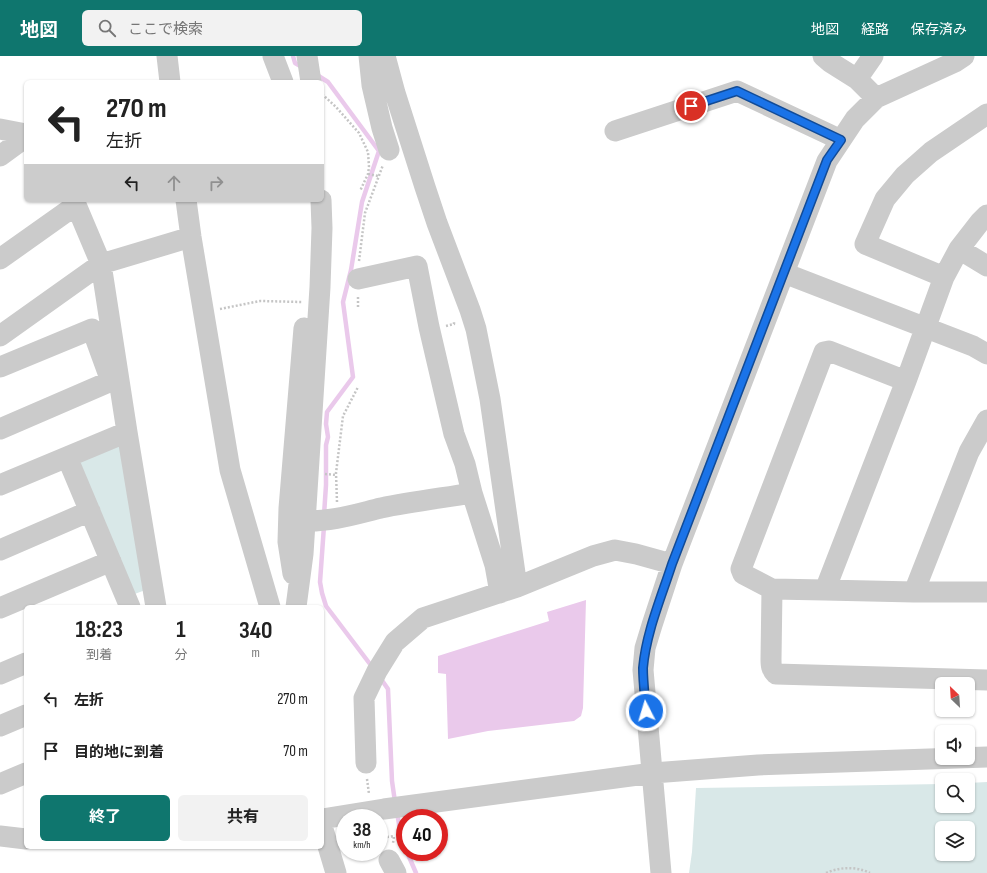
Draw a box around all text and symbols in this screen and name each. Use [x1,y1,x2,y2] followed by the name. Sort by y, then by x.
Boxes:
[82,10,362,46] search box
[96,17,118,39] icon: search
[20,19,58,42] text: 地図
[128,20,203,39] text: ここで検索
[811,21,839,38] text: 地図
[861,21,889,38] text: 経路
[911,21,967,38] text: 保存済み
[674,89,708,123] pin
[106,92,167,125] text: 270 m
[680,95,702,117] icon: arrive
[40,96,92,148] icon: left
[106,131,142,152] text: 左折
[121,172,143,194] icon: left
[163,172,185,194] icon: ahead
[205,172,227,194] icon: right
[76,615,123,644] text: 18:23
[176,615,186,644] text: 1
[239,616,272,645] text: 340
[252,645,260,661] text: m
[86,647,112,663] text: 到着
[174,647,188,663] text: 分
[935,677,975,717] north arrow
[935,677,975,861] map controls
[40,688,62,710] icon: left
[277,690,308,709] text: 270 m
[625,690,667,732] position arrow
[74,691,104,710] text: 左折
[935,725,975,765] button: sound
[40,740,62,762] icon: arrive
[283,742,308,761] text: 70 m
[74,743,164,762] text: 目的地に到着
[935,773,975,813] button: search
[40,795,170,841] button: 終了
[178,795,308,841] button: 共有
[396,809,448,861] speed limit sign: 40
[353,818,371,842] text: 38
[935,821,975,861] button: layers
[353,839,371,851] text: km/h

